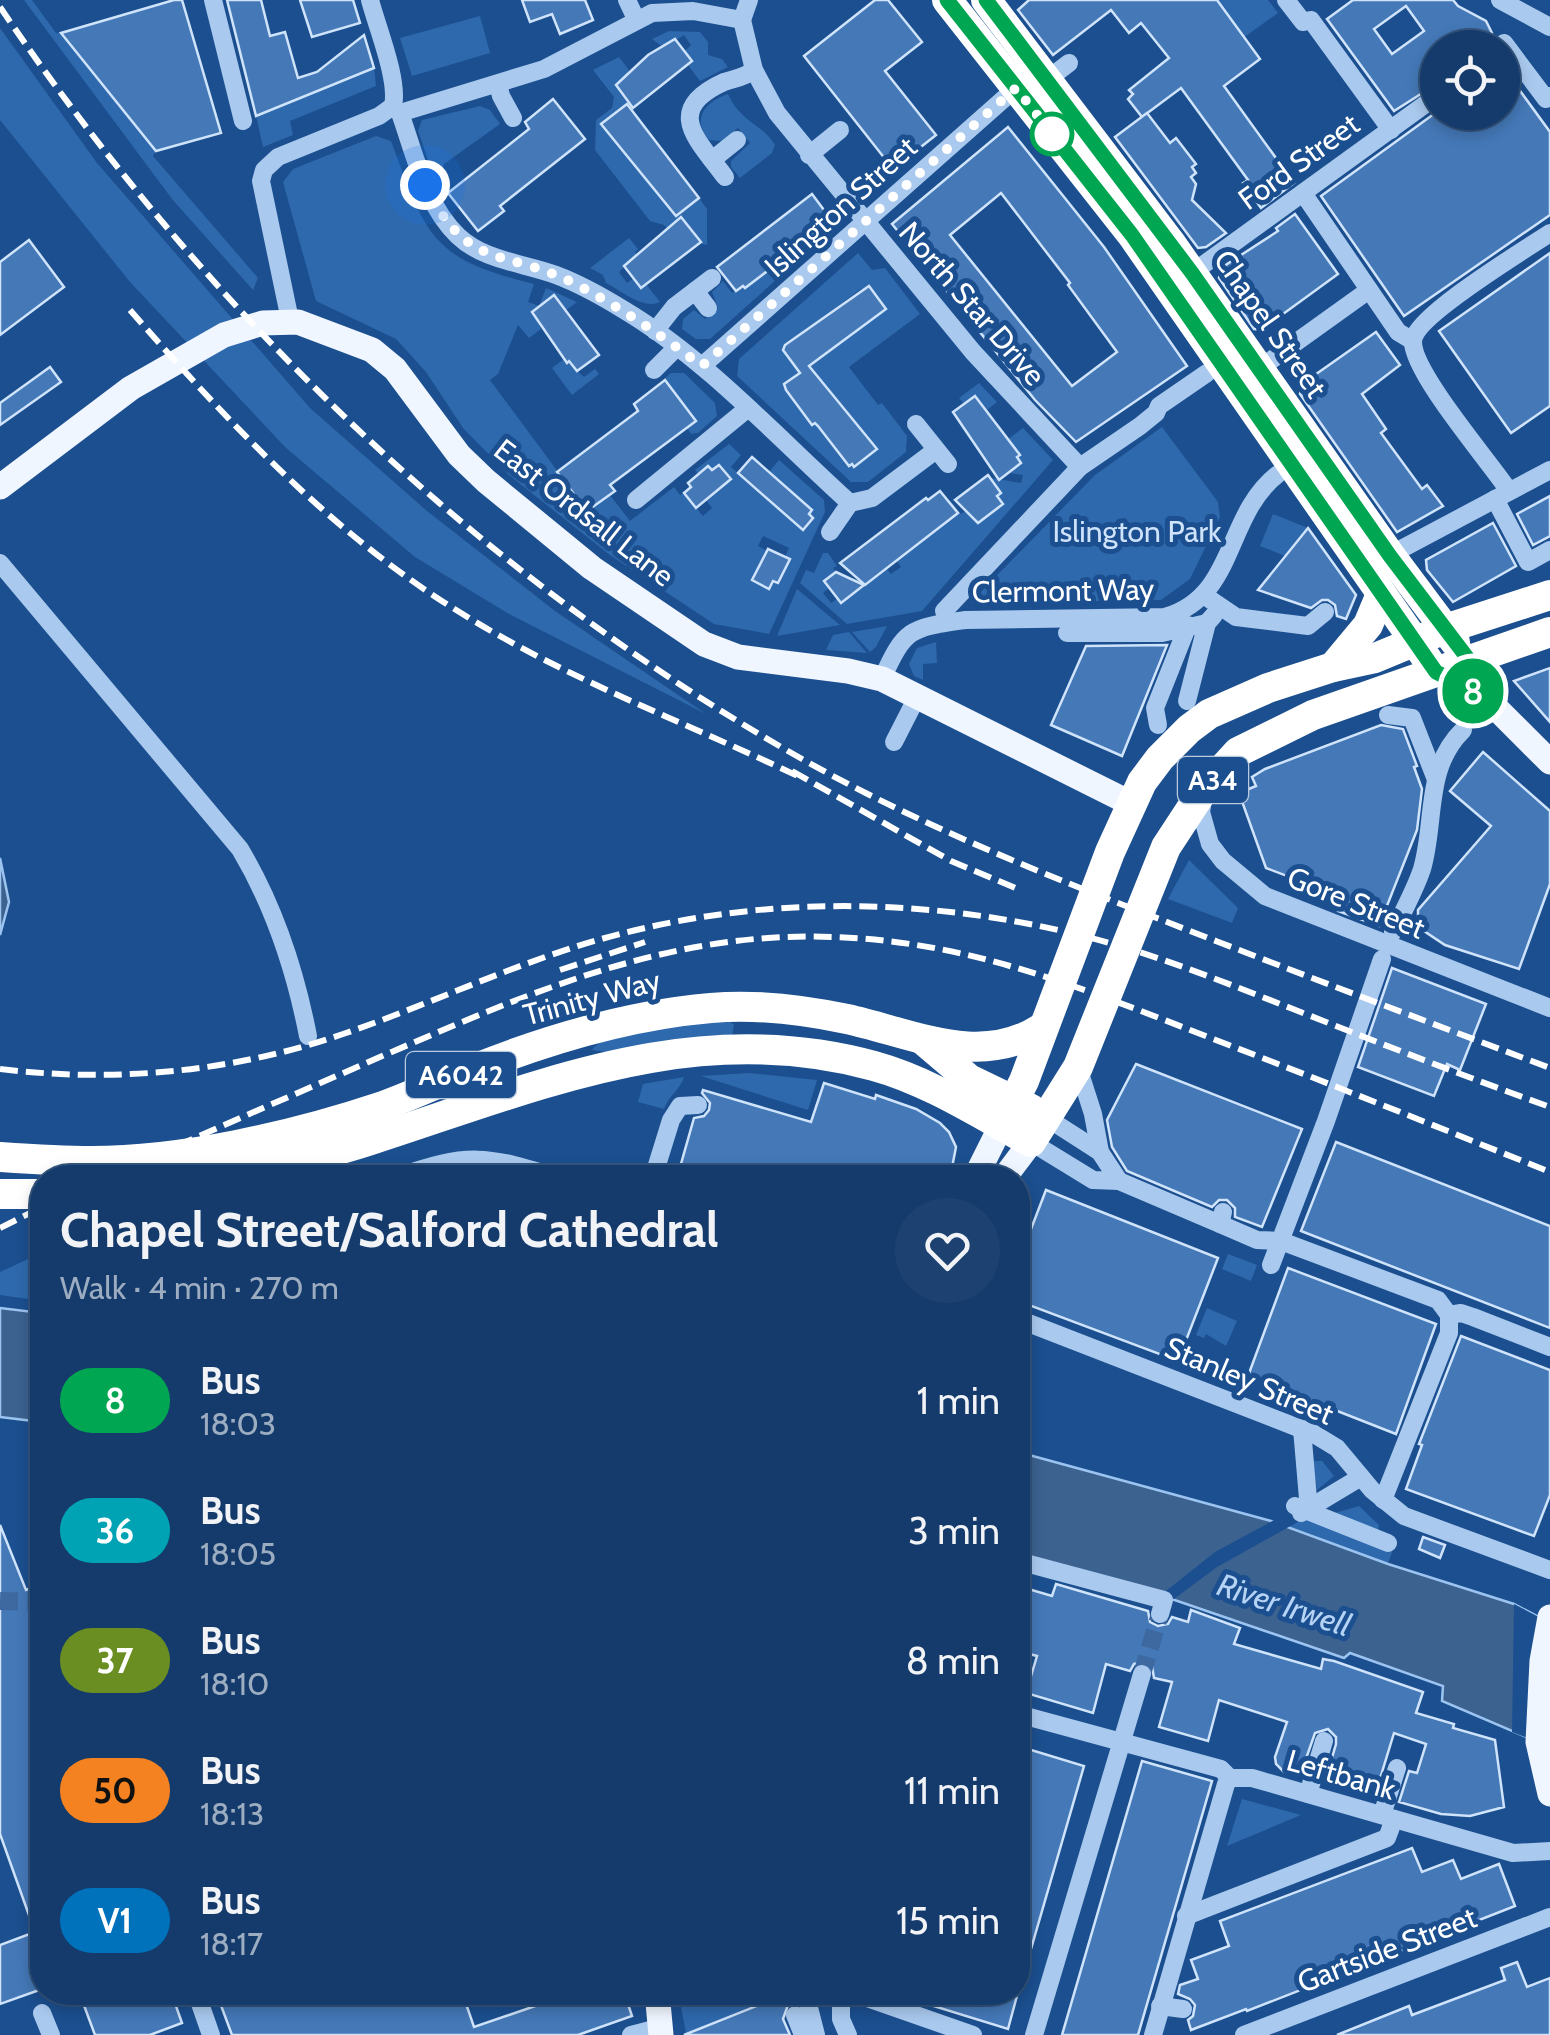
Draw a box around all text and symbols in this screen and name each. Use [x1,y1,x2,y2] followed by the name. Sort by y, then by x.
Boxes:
[1420,30,1520,130] map controls
[1420,30,1520,130] button: locate
[1231,105,1366,218] street label: Ford Street
[1031,113,1073,155] unlabelled marker
[757,129,924,285] street label: Islington Street
[400,160,450,210] your location
[891,214,1054,393] street label: North Star Drive
[1206,243,1335,405] street label: Chapel Street
[487,431,682,594] street label: East Ordsall Lane
[1053,513,1222,550] park label: Islington Park
[971,570,1155,611] street label: Clermont Way
[1440,658,1506,724] line badge: 8
[1462,670,1484,713] text: 8
[1178,757,1248,803] road number: A34
[1282,858,1430,947] street label: Gore Street
[519,961,664,1034] street label: Trinity Way
[406,1052,516,1098] road number: A6042
[895,1198,1000,1303] button: heart
[60,1201,719,1259] text: Chapel Street/Salford Cathedral
[60,1268,339,1307] text: Walk · 4 min · 270 m
[1159,1328,1339,1433] street label: Stanley Street
[200,1357,261,1404] text: Bus
[916,1377,1000,1424] text: 1 min
[104,1379,126,1422] text: 8
[200,1404,276,1443] text: 18:03
[200,1487,261,1534] text: Bus
[908,1507,1000,1554] text: 3 min
[96,1509,134,1552] text: 36
[200,1534,276,1573] text: 18:05
[1212,1565,1356,1645] water label: River Irwell
[200,1617,261,1664] text: Bus
[906,1637,1000,1684] text: 8 min
[97,1639,133,1682] text: 37
[200,1664,269,1703] text: 18:10
[1282,1741,1400,1808] street label: Leftbank
[200,1747,261,1794] text: Bus
[904,1767,1000,1814] text: 11 min
[93,1769,137,1812] text: 50
[200,1794,264,1833] text: 18:13
[200,1877,261,1924] text: Bus
[896,1897,1000,1944] text: 15 min
[1292,1898,1482,2001] street label: Gartside Street
[98,1899,132,1942] text: V1
[200,1924,263,1963] text: 18:17

